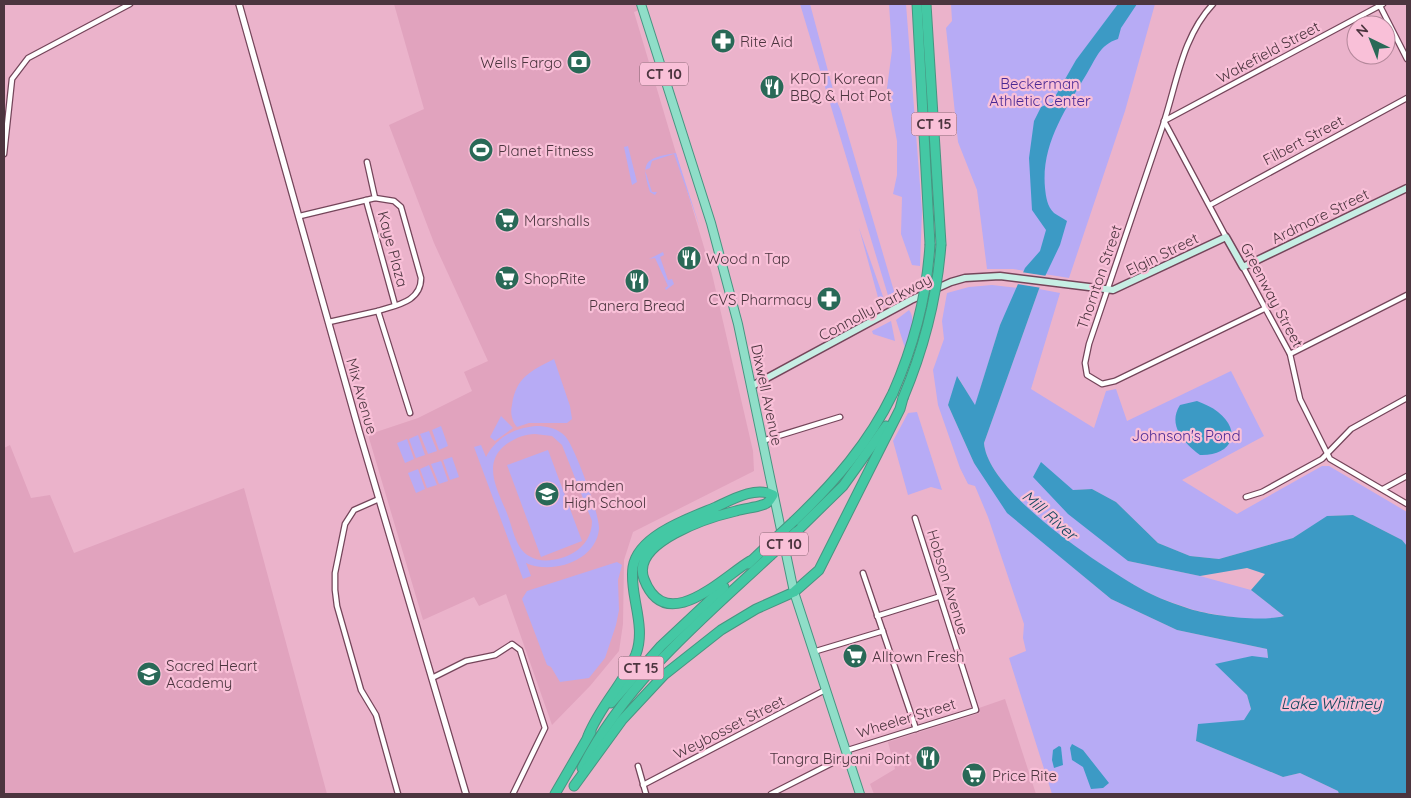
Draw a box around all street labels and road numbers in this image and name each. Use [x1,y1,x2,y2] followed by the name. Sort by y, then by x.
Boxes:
[1213,17,1323,87] street label: Wakefield Street
[640,62,688,86] road number: CT 10
[1259,111,1347,169] street label: Filbert Street
[912,112,956,136] road number: CT 15
[1268,184,1372,248] street label: Ardmore Street
[374,209,412,289] street label: Kaye Plaza
[1072,222,1126,332] street label: Thornton Street
[1123,228,1201,280] street label: Elgin Street
[1236,240,1308,350] street label: Greenway Street
[815,269,935,345] street label: Connolly Parkway
[747,342,787,448] street label: Dixwell Avenue
[342,356,382,436] street label: Mix Avenue
[923,527,973,637] street label: Hobson Avenue
[760,532,808,556] road number: CT 10
[618,656,664,680] road number: CT 15
[670,691,788,763] street label: Weybosset Street
[854,694,958,742] street label: Wheeler Street

